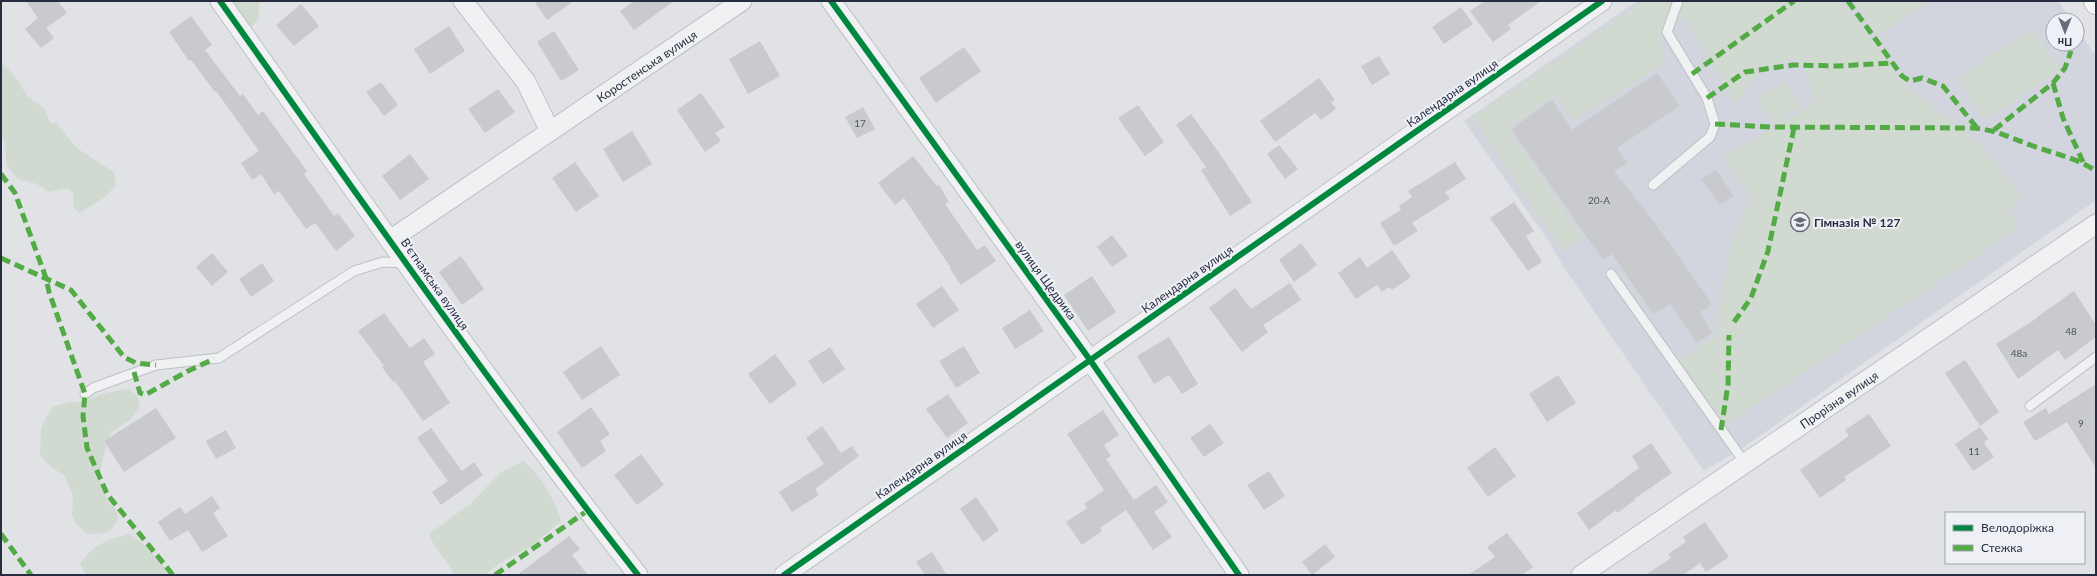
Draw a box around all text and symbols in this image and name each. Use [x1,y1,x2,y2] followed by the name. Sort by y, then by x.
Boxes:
[2045,12,2085,52] north arrow
[593,26,700,105] street label: Коростенська вулиця
[2058,36,2072,49] text: Пн
[1403,56,1501,130] street label: Календарна вулиця
[854,117,866,129] house number: 17
[1588,194,1610,206] house number: 20-А
[1789,211,1811,233] school or university icon: Гімназія № 127
[1814,215,1900,230] place label: Гімназія № 127
[398,235,472,333] street label: Вʼєтнамська вулиця
[1012,237,1080,323] street label: вулиця Щедрика
[1138,242,1236,316] street label: Календарна вулиця
[2065,325,2077,337] house number: 48
[2011,347,2027,359] house number: 48а
[1797,367,1881,431] street label: Прорізна вулиця
[2078,417,2084,429] house number: 9
[872,428,970,502] street label: Календарна вулиця
[1968,445,1980,457] house number: 11
[1945,512,2085,564] legend
[1981,520,2054,535] text: Велодоріжка
[1981,540,2023,555] text: Стежка

